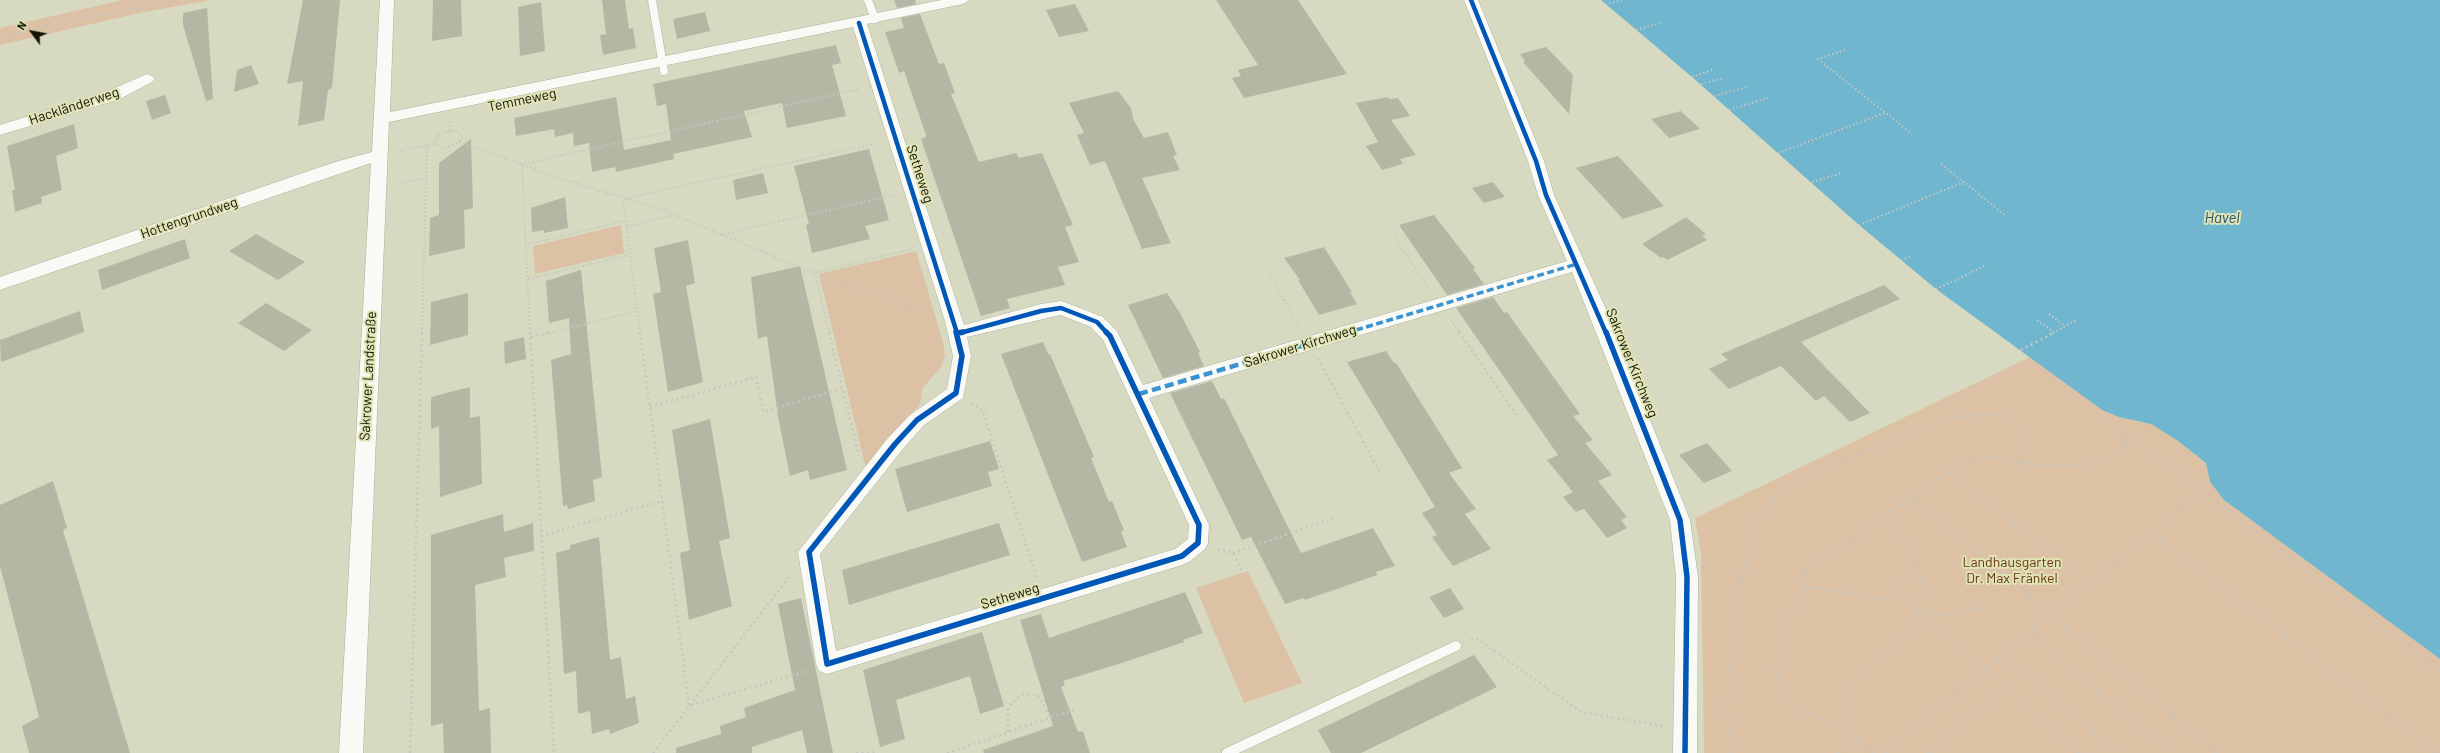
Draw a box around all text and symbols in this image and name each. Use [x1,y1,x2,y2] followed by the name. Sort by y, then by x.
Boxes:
[12,12,52,52] north arrow
[14,19,29,32] text: N
[27,84,121,128] street label: Hackländerweg
[486,85,558,115] street label: Temmeweg
[903,143,937,205] street label: Setheweg
[138,194,240,242] street label: Hottengrundweg
[2204,209,2240,227] water label: Havel
[1602,306,1662,420] street label: Sakrower Kirchweg
[356,311,380,441] street label: Sakrower Landstraße
[1242,321,1358,371] street label: Sakrower Kirchweg
[1963,554,2061,586] park label: Landhausgarten Dr. Max Fränkel
[979,579,1041,613] street label: Setheweg

